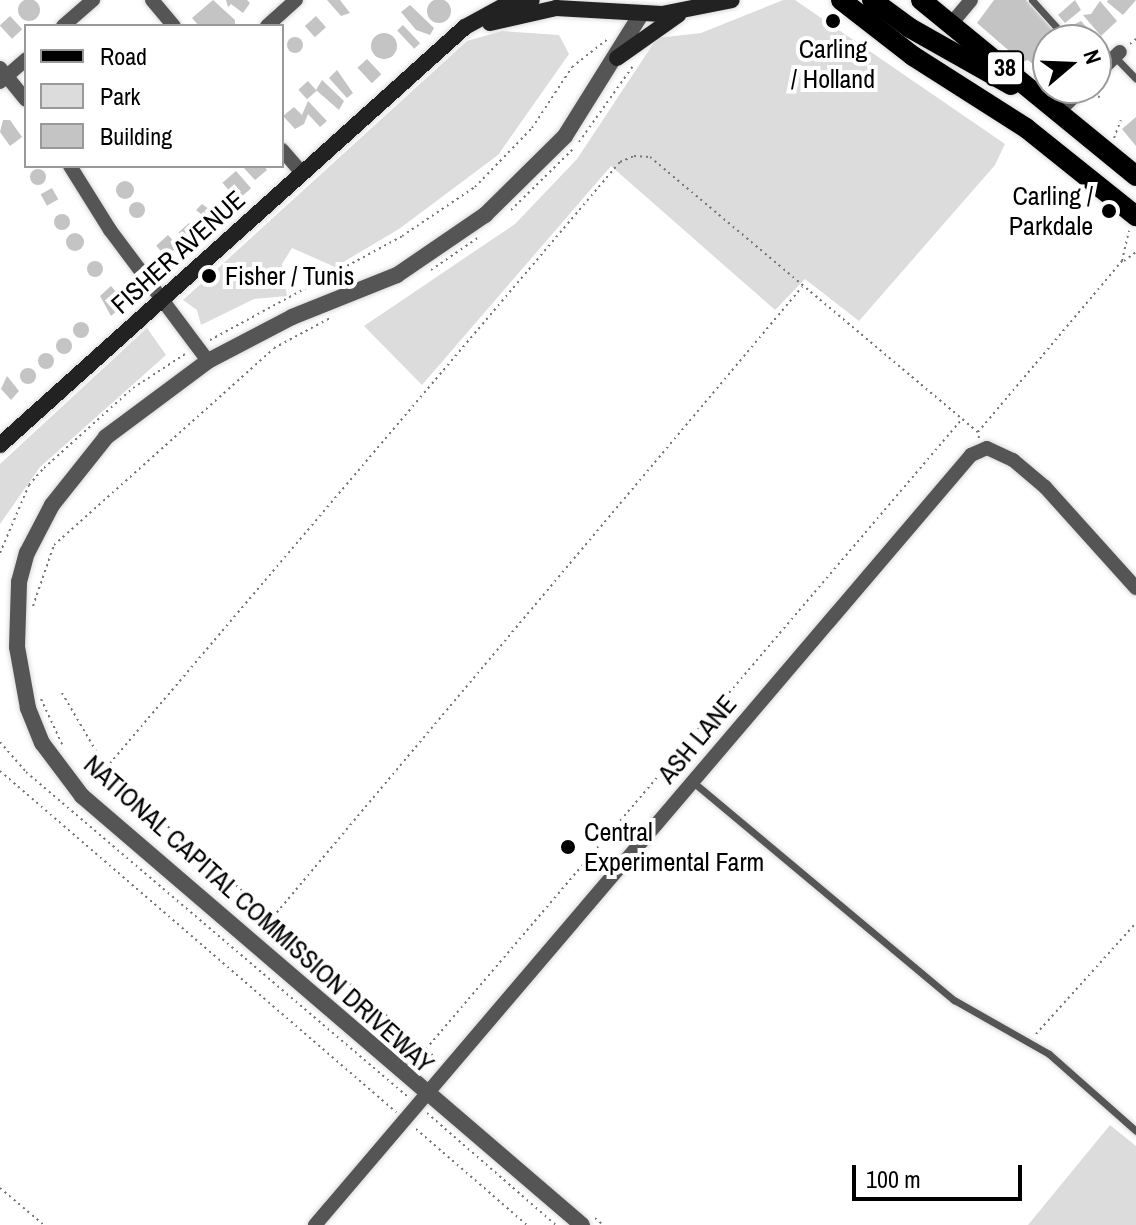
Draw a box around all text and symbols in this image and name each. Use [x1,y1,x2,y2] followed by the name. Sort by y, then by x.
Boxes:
[824,12,842,30] marker: Carling / Holland
[24,24,284,168] legend
[1032,24,1112,104] north arrow
[791,33,875,94] place label: Carling / Holland
[100,40,147,72] text: Road
[1076,46,1109,68] text: N
[985,48,1025,88] road number: 38
[100,80,140,112] text: Park
[100,120,172,152] text: Building
[1009,180,1093,242] place label: Carling / Parkdale
[104,183,252,321] street label: FISHER AVENUE
[1100,202,1118,220] marker: Carling / Parkdale
[225,260,355,292] place label: Fisher / Tunis
[200,267,218,285] marker: Fisher / Tunis
[651,689,743,789] street label: ASH LANE
[77,748,441,1080] street label: NATIONAL CAPITAL COMMISSION DRIVEWAY
[584,816,764,878] place label: Central Experimental Farm
[559,838,577,856] marker: Central Experimental Farm
[856,1149,1026,1199] scale bar
[866,1163,921,1195] text: 100 m

